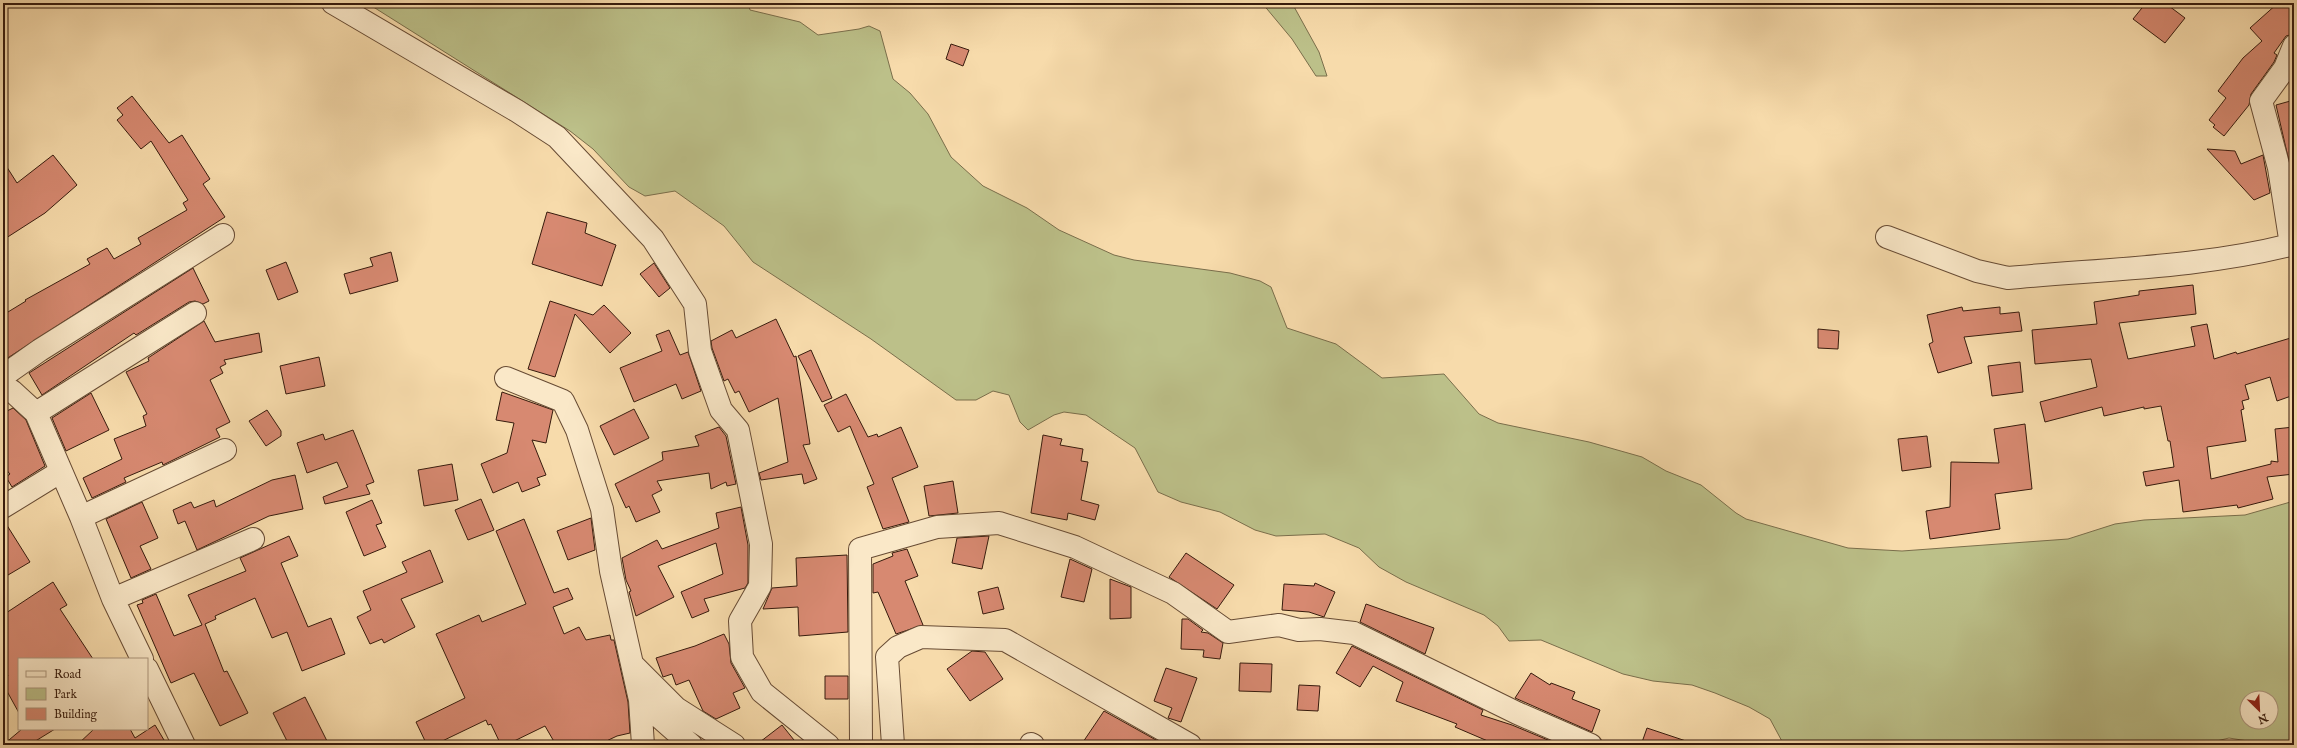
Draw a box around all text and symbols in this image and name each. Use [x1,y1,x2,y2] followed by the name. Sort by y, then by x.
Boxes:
[18,658,148,730] legend
[54,667,82,682] text: Road
[54,687,77,702] text: Park
[2239,690,2279,730] north arrow
[54,707,98,722] text: Building
[2255,709,2271,727] text: N

